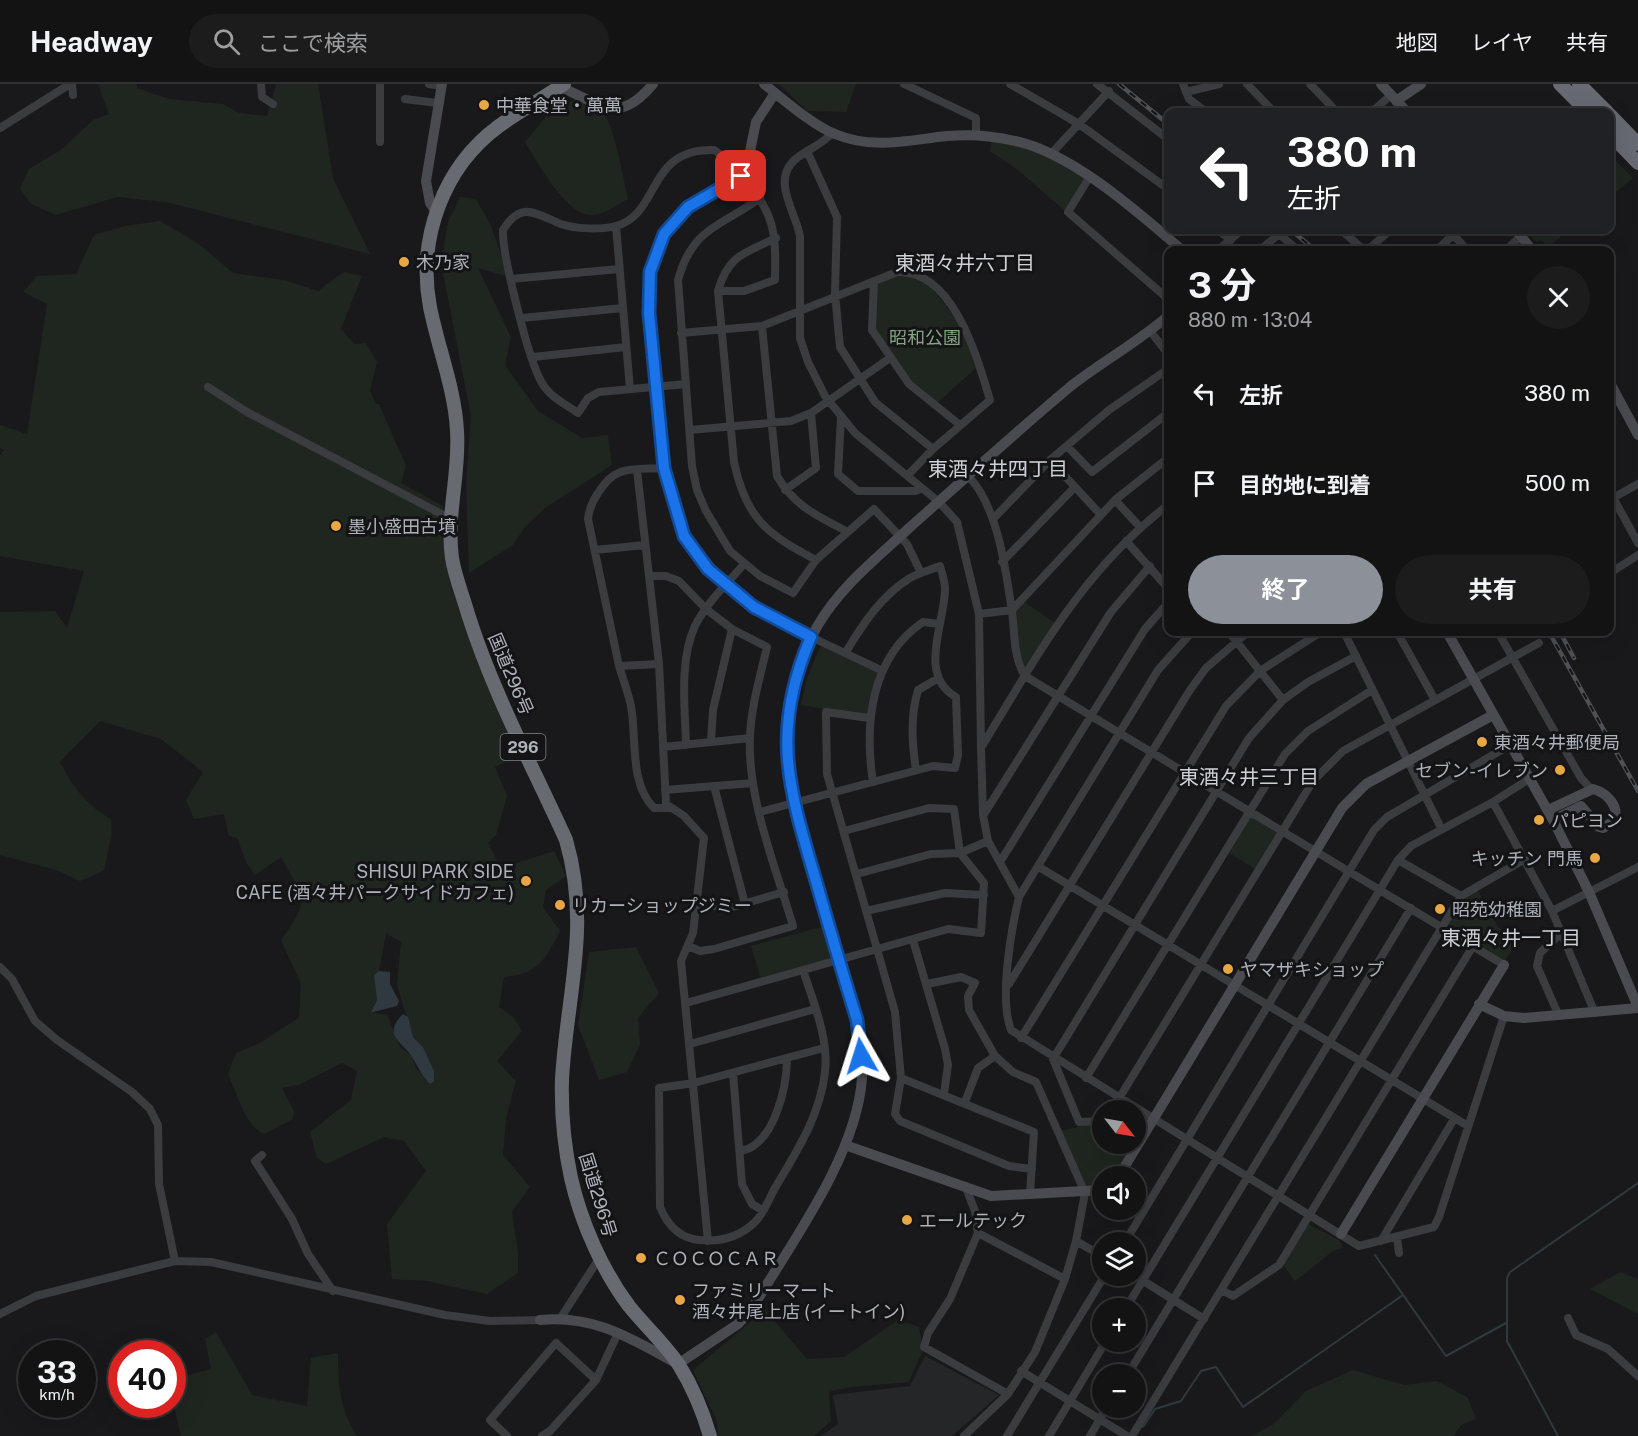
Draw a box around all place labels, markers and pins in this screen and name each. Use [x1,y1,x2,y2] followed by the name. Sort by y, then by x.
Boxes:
[496,95,622,116] place label: 中華食堂・萬萬
[477,98,491,112] marker: 中華食堂・萬萬
[715,150,766,201] pin
[416,252,470,273] place label: 木乃家
[397,255,411,269] marker: 木乃家
[348,516,456,537] place label: 墨小盛田古墳
[329,519,343,533] marker: 墨小盛田古墳
[1494,732,1620,753] place label: 東酒々井郵便局
[1475,735,1489,749] marker: 東酒々井郵便局
[1415,760,1548,781] place label: セブン-イレブン
[1553,763,1567,777] marker: セブン-イレブン
[1551,810,1623,831] place label: パピヨン
[1532,813,1546,827] marker: パピヨン
[1471,848,1583,869] place label: キッチン 門馬
[1588,851,1602,865] marker: キッチン 門馬
[236,861,514,903] place label: SHISUI PARK SIDE CAFE (酒々井パークサイドカフェ)
[519,874,533,888] marker: SHISUI PARK SIDE CAFE (酒々井パークサイドカフェ)
[572,895,752,916] place label: リカーショップジミー
[553,898,567,912] marker: リカーショップジミー
[1452,899,1542,920] place label: 昭苑幼稚園
[1433,902,1447,916] marker: 昭苑幼稚園
[1240,959,1384,980] place label: ヤマザキショップ
[1221,962,1235,976] marker: ヤマザキショップ
[919,1210,1027,1231] place label: エールテック
[900,1213,914,1227] marker: エールテック
[653,1248,779,1269] place label: ＣＯＣＯＣＡＲ
[634,1251,648,1265] marker: ＣＯＣＯＣＡＲ
[692,1280,905,1322] place label: ファミリーマート 酒々井尾上店 (イートイン)
[673,1293,687,1307] marker: ファミリーマート 酒々井尾上店 (イートイン)

